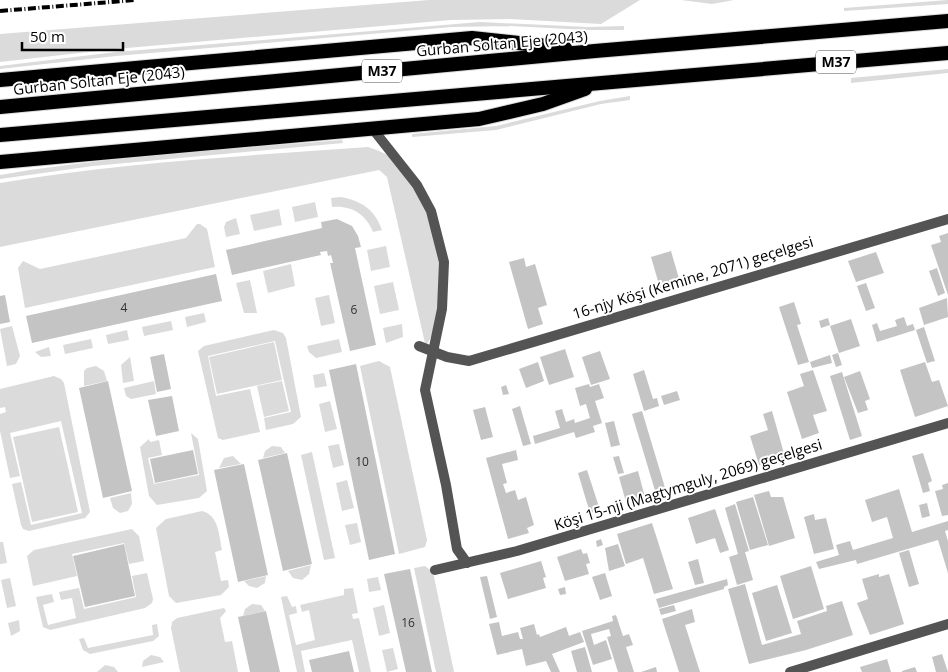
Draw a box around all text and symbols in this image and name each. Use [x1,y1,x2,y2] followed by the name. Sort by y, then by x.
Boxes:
[22,20,124,52] scale bar
[30,26,65,46] text: 50 m
[415,26,589,60] street label: Gurban Soltan Eje (2043)
[816,51,856,74] road number: M37
[362,59,402,82] road number: M37
[12,61,186,99] street label: Gurban Soltan Eje (2043)
[570,231,815,323] street label: 16-njy Köşi (Kemine, 2071) geçelgesi
[121,299,128,316] house number: 4
[351,301,358,318] house number: 6
[551,434,824,534] street label: Köşi 15-nji (Magtymguly, 2069) geçelgesi
[355,453,369,470] house number: 10
[401,614,415,631] house number: 16

